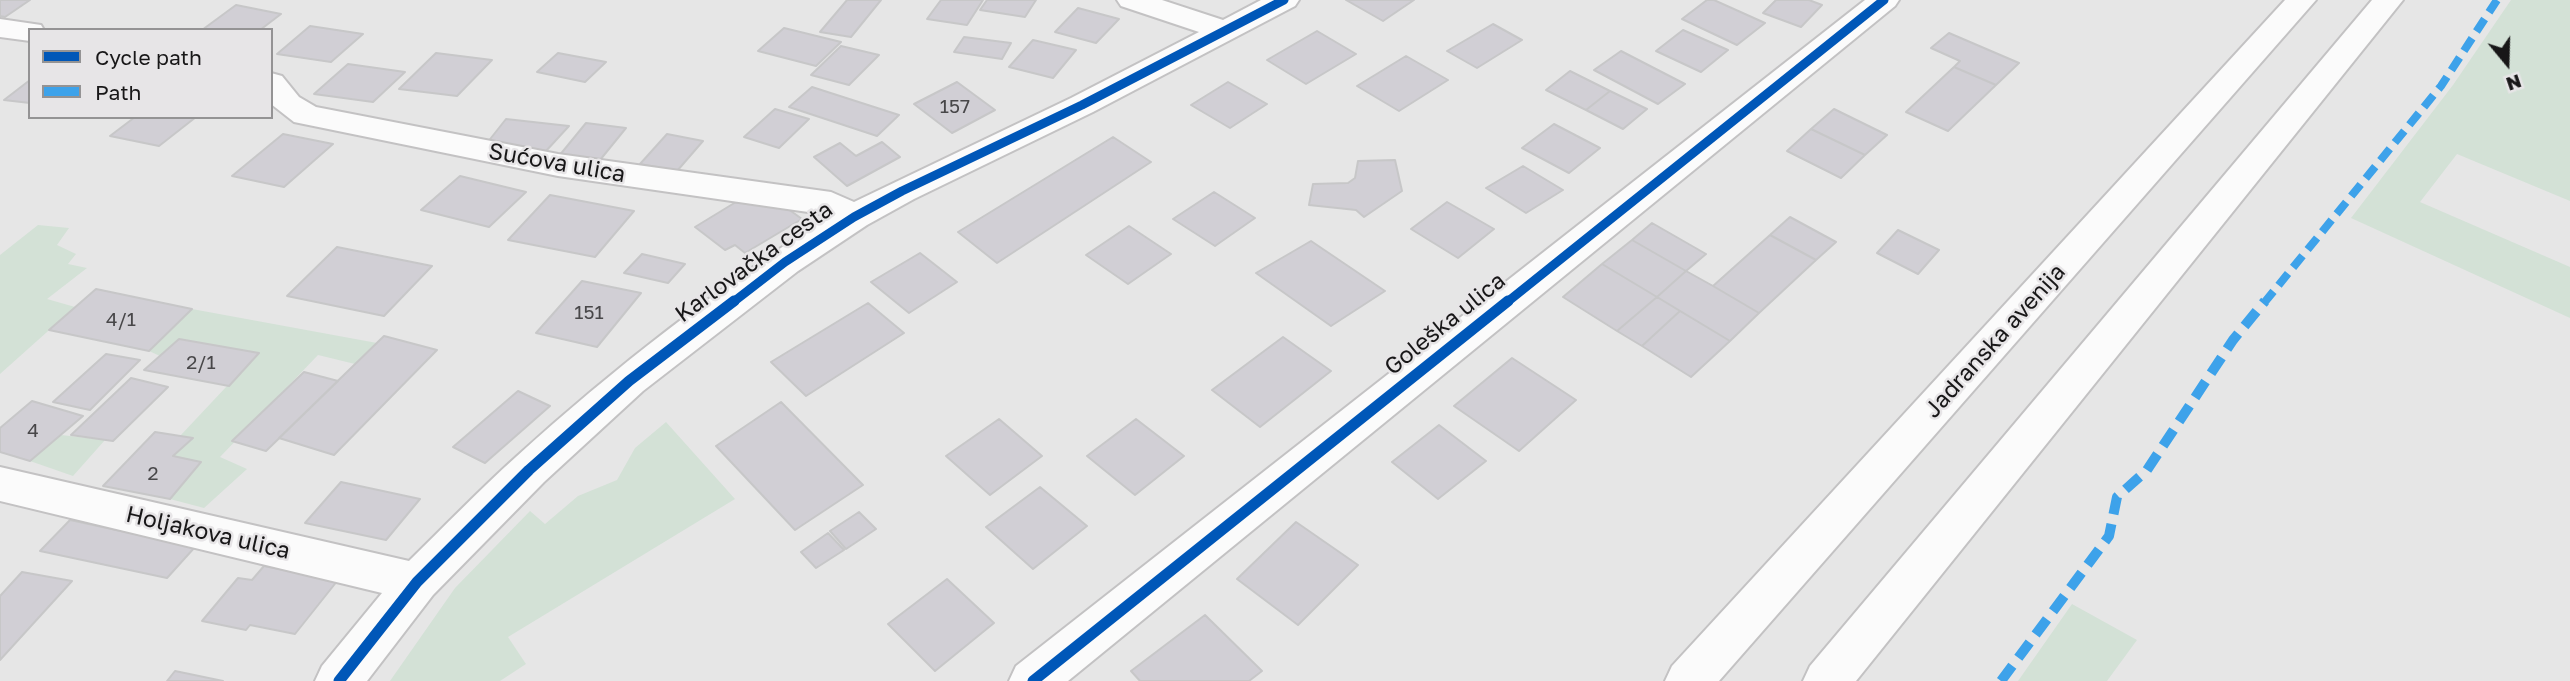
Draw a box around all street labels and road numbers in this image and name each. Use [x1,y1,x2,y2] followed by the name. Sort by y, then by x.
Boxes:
[486,137,628,189] street label: Sućova ulica
[670,196,838,328] street label: Karlovačka cesta
[1919,258,2071,424] street label: Jadranska avenija
[1379,267,1511,381] street label: Goleška ulica
[123,501,293,565] street label: Holjakova ulica

